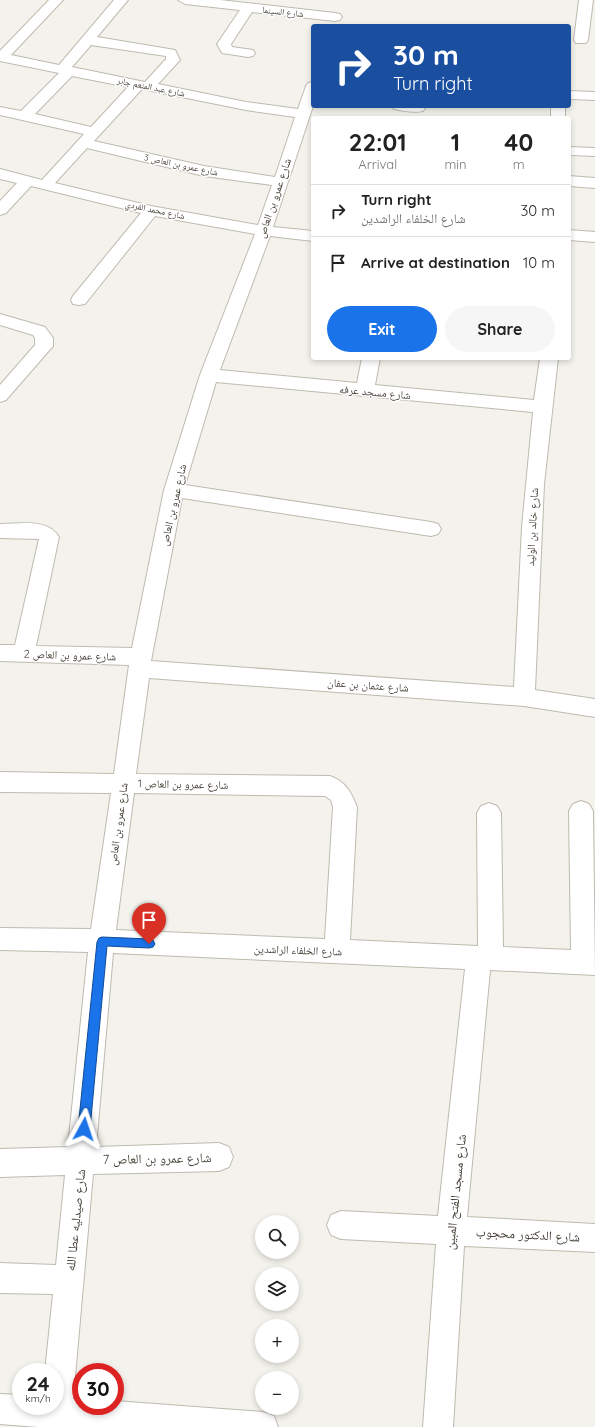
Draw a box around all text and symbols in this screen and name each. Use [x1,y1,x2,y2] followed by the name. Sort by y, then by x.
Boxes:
[262,4,304,20] street label: شارع السينما
[393,37,459,72] text: 30 m
[327,40,379,92] icon: right
[393,72,473,95] text: Turn right
[115,74,186,99] street label: شارع عبد المنعم جابر
[349,127,407,157] text: 22:01
[451,127,460,157] text: 1
[504,127,533,157] text: 40
[143,151,219,179] street label: شارع عمرو بن العاص 3
[254,156,294,240] street label: شارع عمرو بن العاص
[358,156,397,172] text: Arrival
[444,156,467,172] text: min
[513,156,525,172] text: m
[361,190,432,209] text: Turn right
[124,198,186,223] street label: شارع محمد الفردي
[327,200,349,222] icon: right
[520,201,555,220] text: 30 m
[361,210,465,226] text: شارع الخلفاء الراشدين
[327,252,349,274] icon: arrive
[361,253,510,272] text: Arrive at destination
[523,253,555,272] text: 10 m
[327,306,437,352] button: Exit
[445,306,555,352] button: Share
[339,382,411,402] street label: شارع مسجد عرفه
[157,463,189,547] street label: شارع عمرو بن العاص
[523,488,541,566] street label: شارع خالد بن الوليد
[24,646,116,664] street label: شارع عمرو بن العاص 2
[327,675,409,695] street label: شارع عثمان بن عفان
[138,776,228,792] street label: شارع عمرو بن العاص 1
[105,782,131,866] street label: شارع عمرو بن العاص
[132,903,166,944] pin
[138,909,160,931] icon: arrive
[254,941,342,959] street label: شارع الخلفاء الراشدين
[63,1108,105,1150] position arrow
[441,1133,471,1251] street label: شارع مسجد الفتح المبين
[102,1149,212,1169] street label: شارع عمرو بن العاص 7
[62,1168,90,1272] street label: شارع صيدليه عطا الله
[255,1215,299,1415] map controls
[255,1215,299,1259] button: search
[475,1223,581,1247] street label: شارع الدكتور محجوب
[255,1267,299,1311] button: layers
[255,1319,299,1363] button: +
[72,1363,124,1415] speed limit sign: 30
[26,1371,50,1396] text: 24
[255,1371,299,1415] button: −
[25,1392,51,1405] text: km/h

